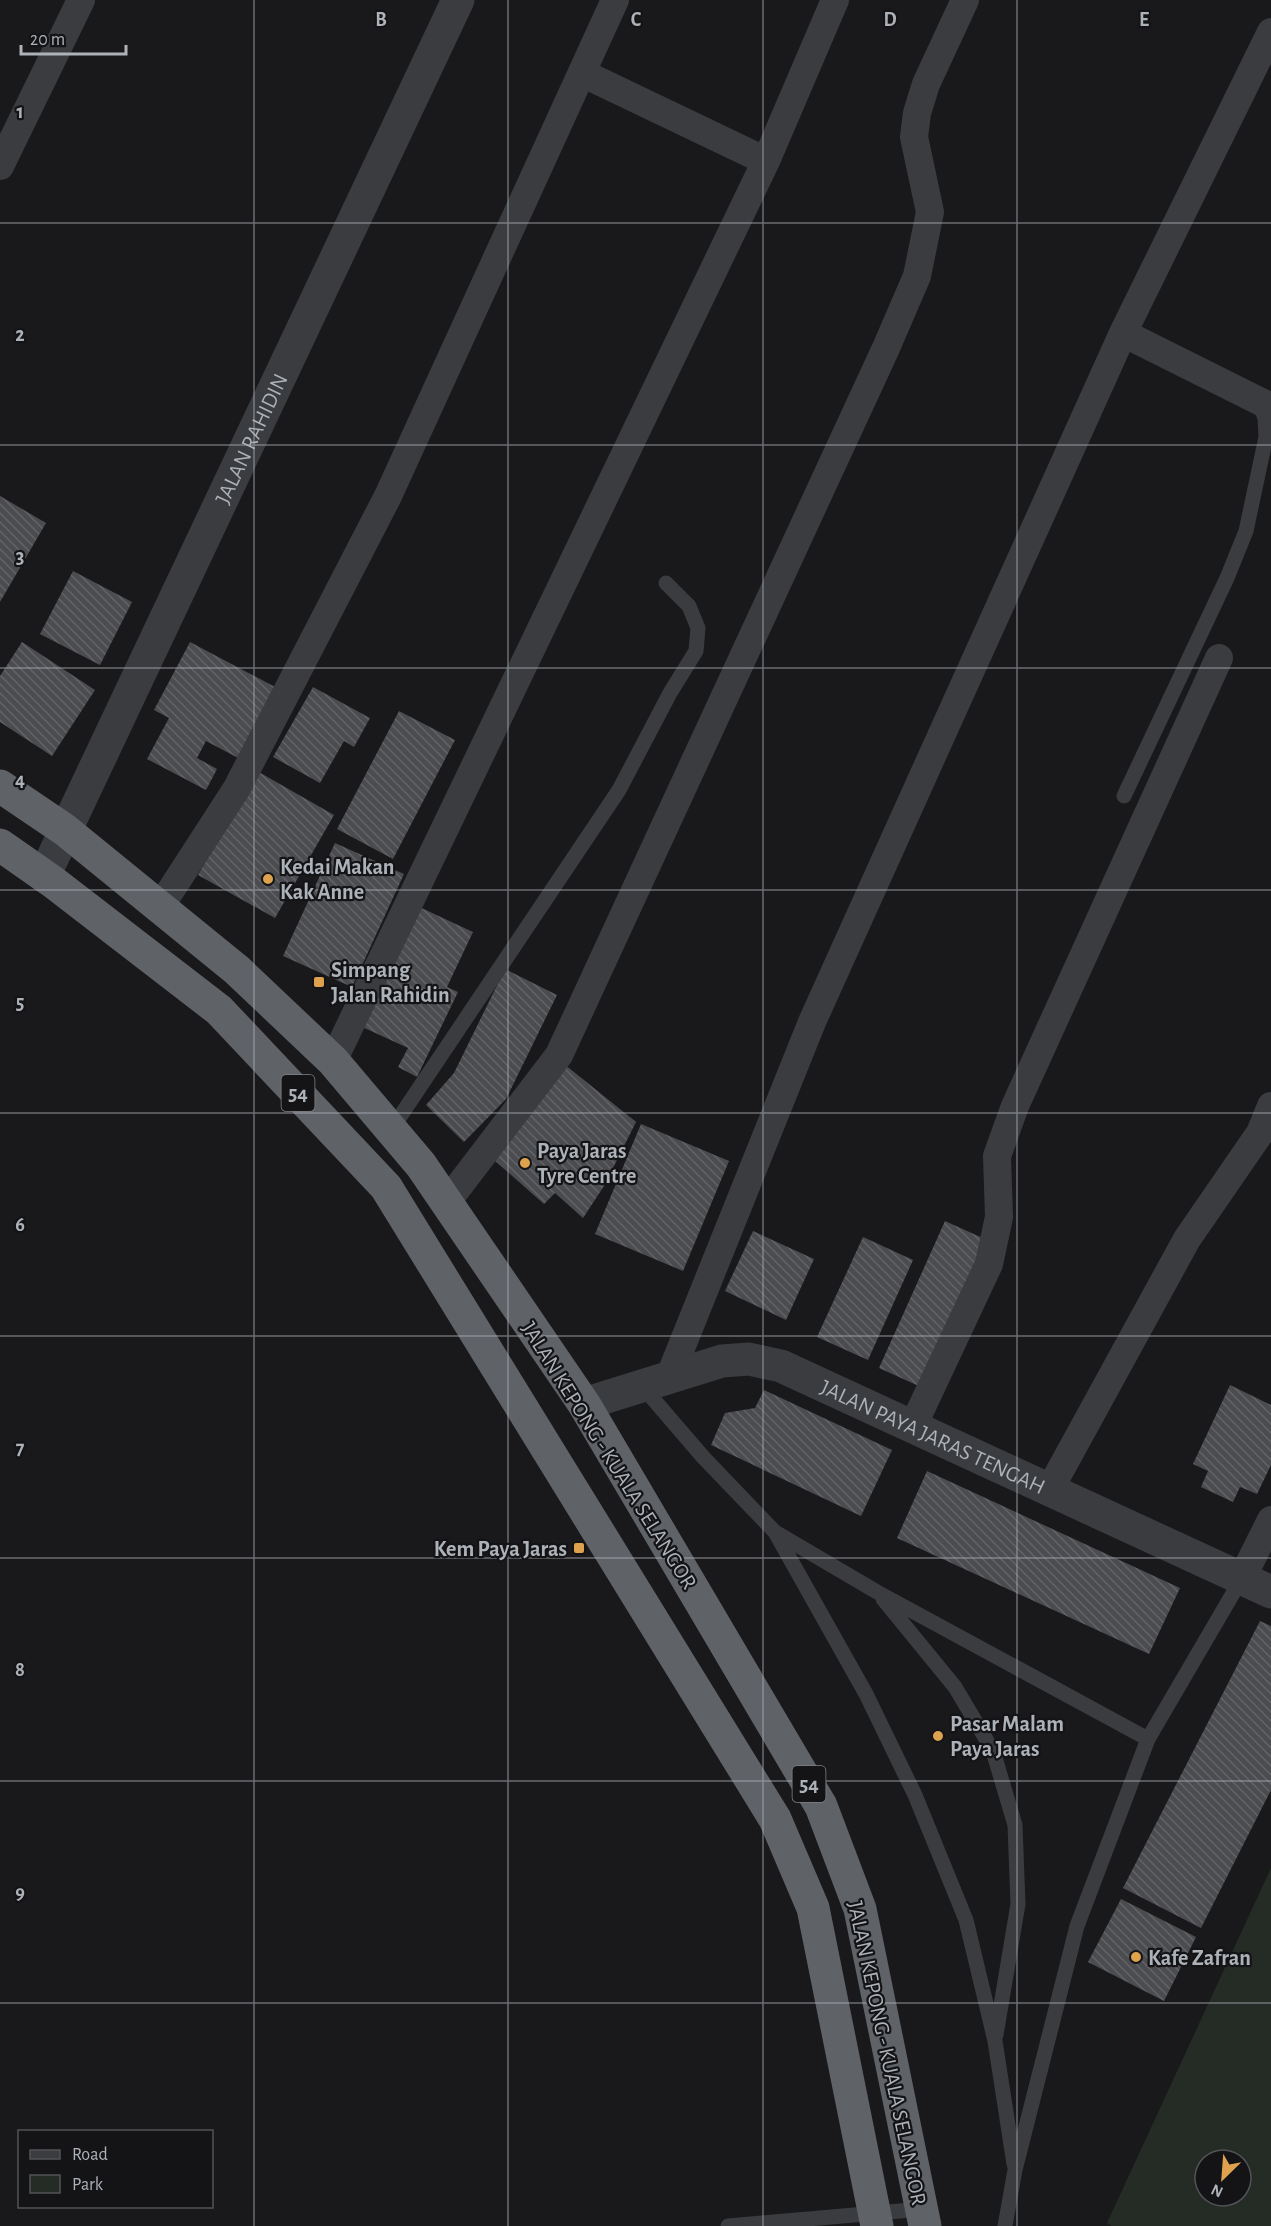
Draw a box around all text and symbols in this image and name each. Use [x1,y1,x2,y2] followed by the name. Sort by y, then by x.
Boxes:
[375,10,387,30] text: B
[631,10,642,30] text: C
[883,10,897,30] text: D
[1139,10,1149,30] text: E
[21,18,126,56] scale bar
[30,31,65,49] text: 20 m
[16,102,24,122] text: 1
[15,325,25,345] text: 2
[212,370,292,507] street label: JALAN RAHIDIN
[16,547,24,567] text: 3
[15,770,25,790] text: 4
[280,856,395,903] place label: Kedai Makan Kak Anne
[261,872,275,886] marker: Kedai Makan Kak Anne
[331,959,450,1006] place label: Simpang Jalan Rahidin
[312,975,326,989] marker: Simpang Jalan Rahidin
[16,993,24,1013] text: 5
[282,1075,314,1111] road number: 54
[537,1140,636,1188] place label: Paya Jaras Tyre Centre
[518,1156,532,1170] marker: Paya Jaras Tyre Centre
[15,1215,25,1235] text: 6
[518,1318,701,1593] street label: JALAN KEPONG - KUALA SELANGOR
[817,1376,1048,1498] street label: JALAN PAYA JARAS TENGAH
[16,1438,25,1458] text: 7
[434,1538,567,1561] place label: Kem Paya Jaras
[572,1541,586,1555] marker: Kem Paya Jaras
[15,1660,25,1680] text: 8
[950,1713,1064,1761] place label: Pasar Malam Paya Jaras
[931,1729,945,1743] marker: Pasar Malam Paya Jaras
[792,1766,826,1802] road number: 54
[15,1883,25,1903] text: 9
[844,1899,930,2207] street label: JALAN KEPONG - KUALA SELANGOR
[1148,1947,1251,1969] place label: Kafe Zafran
[1129,1950,1143,1964] marker: Kafe Zafran
[18,2130,213,2208] legend
[72,2146,108,2164] text: Road
[1193,2148,1253,2208] north arrow
[72,2176,104,2194] text: Park
[1209,2181,1226,2200] text: N

